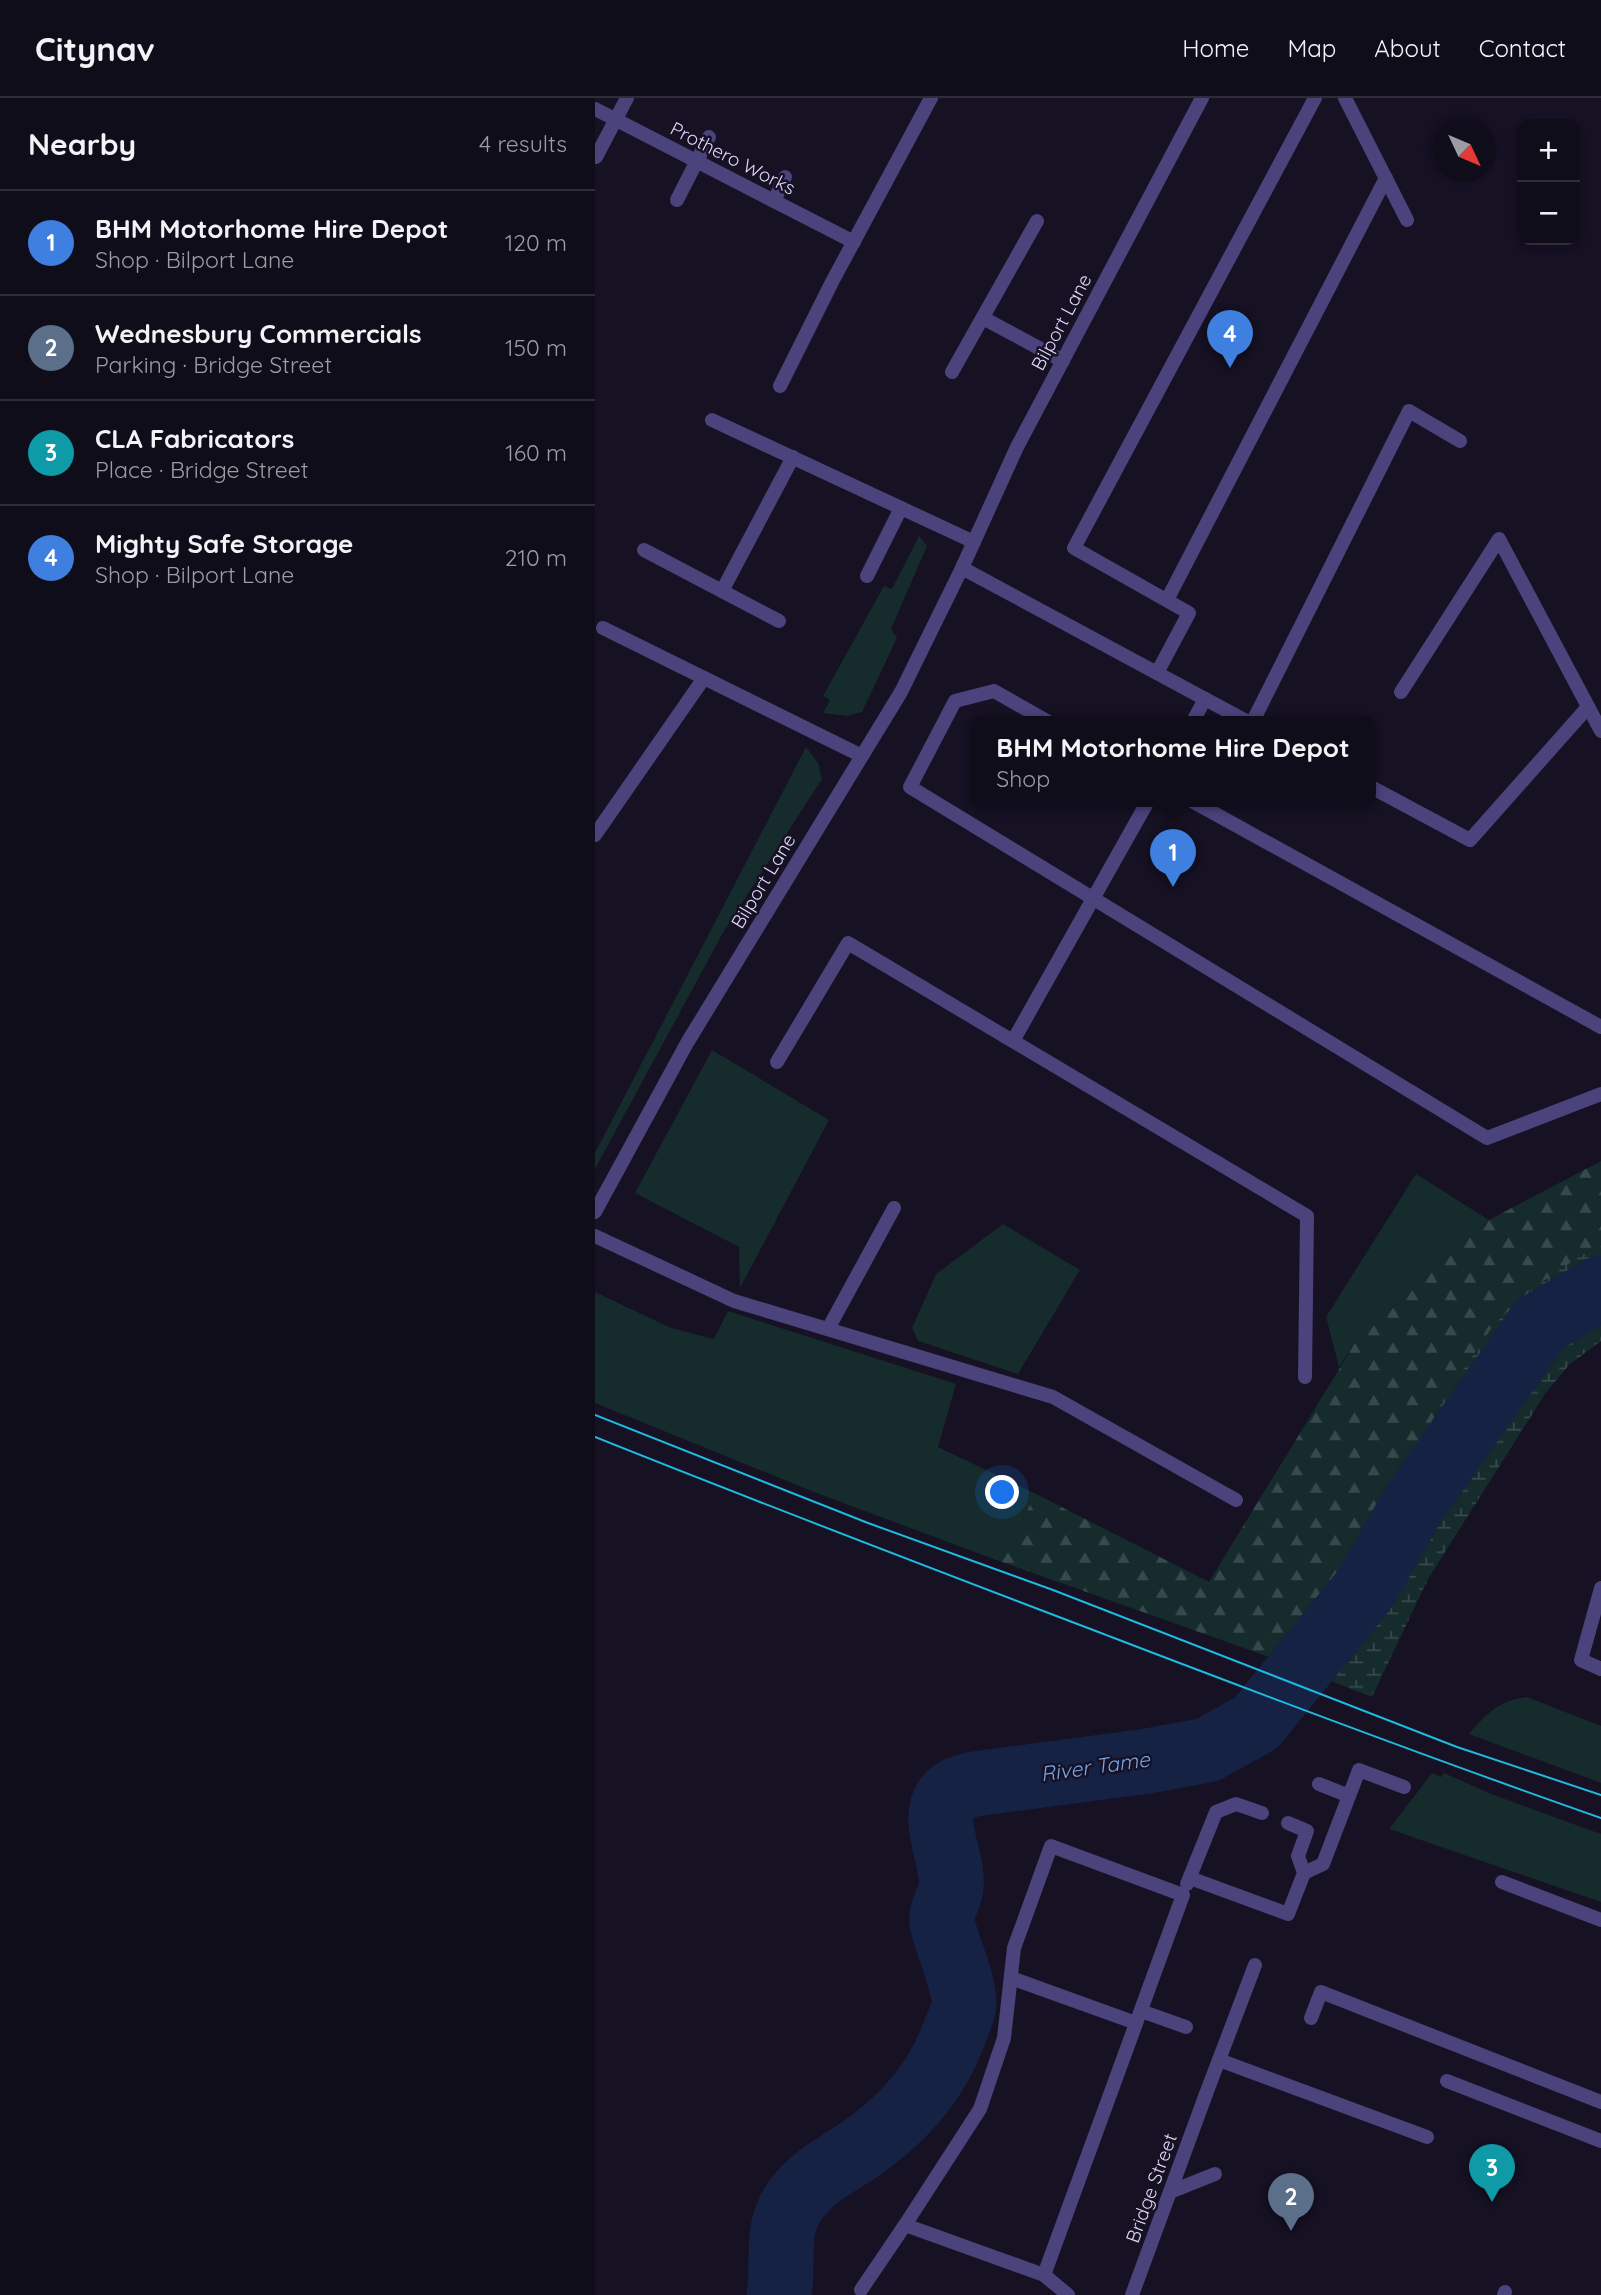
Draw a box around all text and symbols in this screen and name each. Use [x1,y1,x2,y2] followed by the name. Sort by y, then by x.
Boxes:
[35,28,155,69] text: Citynav
[1182,33,1249,63] text: Home
[1287,33,1336,63] text: Map
[1374,33,1441,63] text: About
[1479,33,1566,63] text: Contact
[666,116,800,200] street label: Prothero Works
[1433,119,1496,182] north arrow
[1517,119,1580,245] map controls
[1517,119,1580,182] button: +
[28,125,136,163] text: Nearby
[479,129,567,158] text: 4 results
[1517,182,1580,245] button: −
[95,212,448,245] text: BHM Motorhome Hire Depot
[47,228,55,257] text: 1
[505,228,567,257] text: 120 m
[95,245,294,274] text: Shop · Bilport Lane
[1026,270,1096,374] street label: Bilport Lane
[1207,310,1253,368] pin: 4
[95,317,422,350] text: Wednesbury Commercials
[44,333,58,362] text: 2
[505,333,567,362] text: 150 m
[95,350,332,379] text: Parking · Bridge Street
[95,422,294,455] text: CLA Fabricators
[45,438,57,467] text: 3
[505,438,567,467] text: 160 m
[95,455,309,484] text: Place · Bridge Street
[95,527,353,560] text: Mighty Safe Storage
[44,543,58,572] text: 4
[505,543,567,572] text: 210 m
[95,560,294,589] text: Shop · Bilport Lane
[970,716,1376,807] popup
[996,731,1350,764] text: BHM Motorhome Hire Depot
[996,764,1050,793] text: Shop
[725,829,801,933] street label: Bilport Lane
[1150,829,1196,887] pin: 1
[985,1475,1019,1509] your location
[1039,1745,1152,1786] water label: River Tame
[1120,2130,1182,2246] street label: Bridge Street
[1469,2144,1515,2202] pin: 3
[1268,2173,1314,2231] pin: 2

